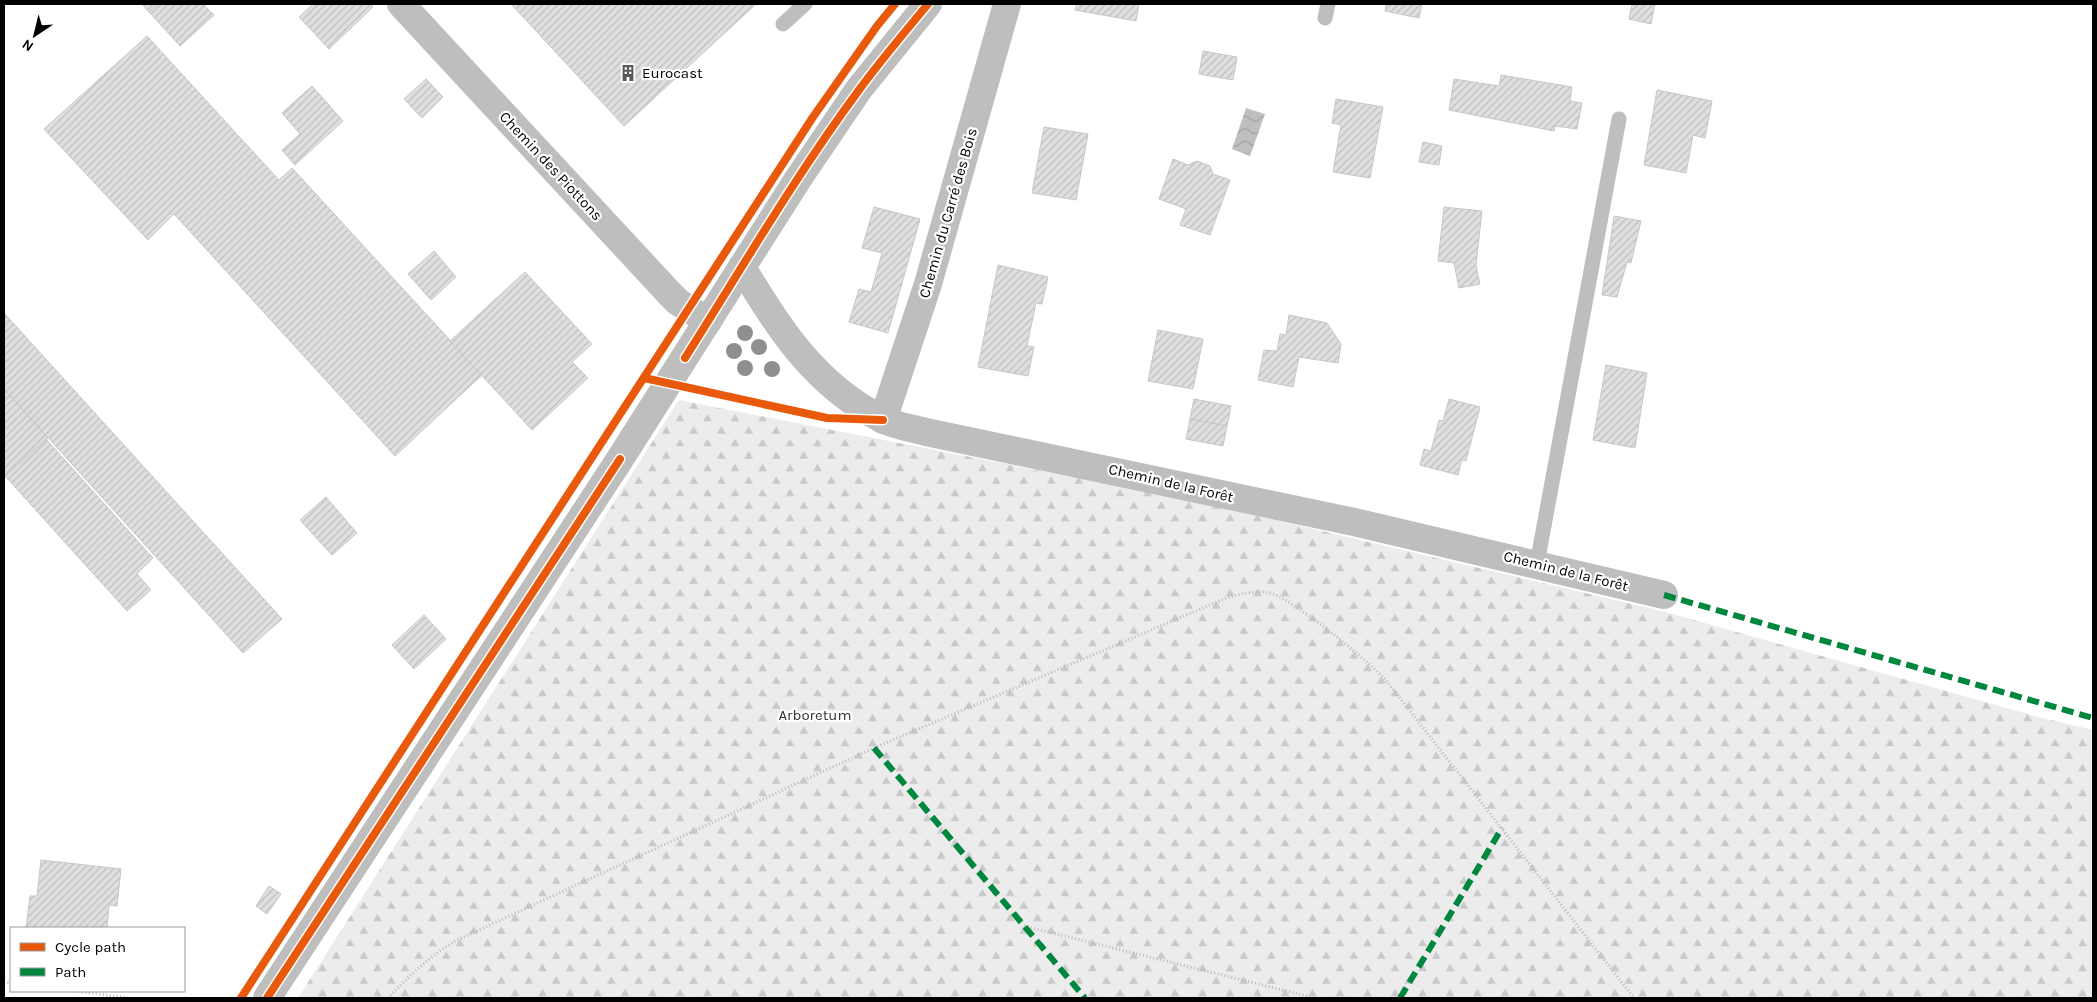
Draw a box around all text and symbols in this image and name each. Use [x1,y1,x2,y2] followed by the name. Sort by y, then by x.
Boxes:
[10,10,60,60] north arrow
[19,35,37,55] text: N
[618,63,638,83] building icon: Eurocast
[642,64,703,82] place label: Eurocast
[496,108,606,224] street label: Chemin des Piottons
[915,126,981,300] street label: Chemin du Carré des Bois
[1107,460,1236,506] street label: Chemin de la Forêt
[1502,547,1630,595] street label: Chemin de la Forêt
[778,706,852,724] park label: Arboretum
[10,927,185,992] legend
[55,938,126,956] text: Cycle path
[55,963,86,981] text: Path

